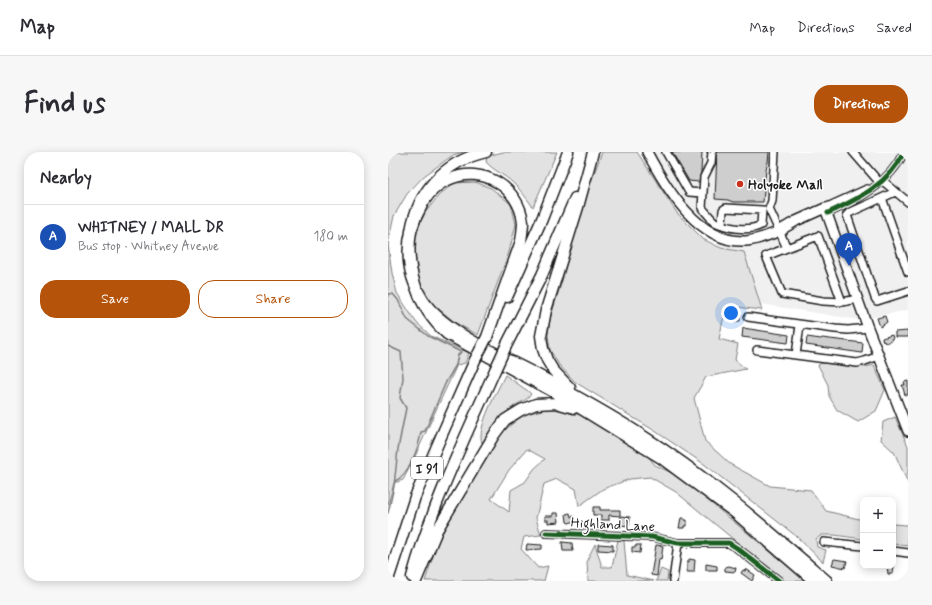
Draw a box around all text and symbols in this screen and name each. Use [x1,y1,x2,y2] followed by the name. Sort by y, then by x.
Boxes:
[20,15,55,40] text: Map
[749,19,775,37] text: Map
[797,19,855,37] text: Directions
[877,19,912,37] text: Saved
[814,85,908,123] button: Directions
[24,86,105,123] text: Find us
[40,167,92,189] text: Nearby
[748,176,823,194] place label: Holyoke Mall
[735,179,745,189] marker: Holyoke Mall
[78,218,224,238] text: WHITNEY / MALL DR
[49,228,57,245] text: A
[313,228,348,245] text: 180 m
[836,233,862,266] pin: A
[78,238,219,255] text: Bus stop · Whitney Avenue
[40,280,190,318] button: Save
[198,280,348,318] button: Share
[721,303,741,323] your location
[411,457,443,479] road number: I 91
[860,497,896,569] map controls
[860,497,896,533] button: +
[570,514,656,538] street label: Highland Lane
[860,533,896,569] button: −

